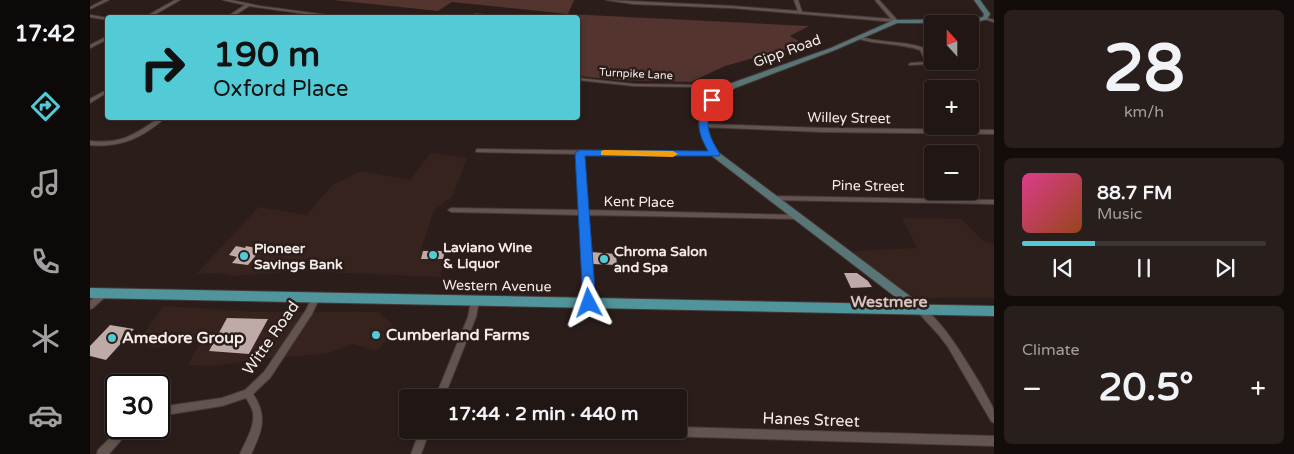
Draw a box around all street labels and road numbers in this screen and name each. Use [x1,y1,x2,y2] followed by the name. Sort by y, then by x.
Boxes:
[751,31,823,71] street label: Gipp Road
[599,66,673,82] street label: Turnpike Lane
[807,109,892,127] street label: Willey Street
[831,177,905,195] street label: Pine Street
[604,193,675,211] street label: Kent Place
[442,277,552,295] street label: Western Avenue
[238,297,304,379] street label: Witte Road
[762,408,860,432] street label: Hanes Street

